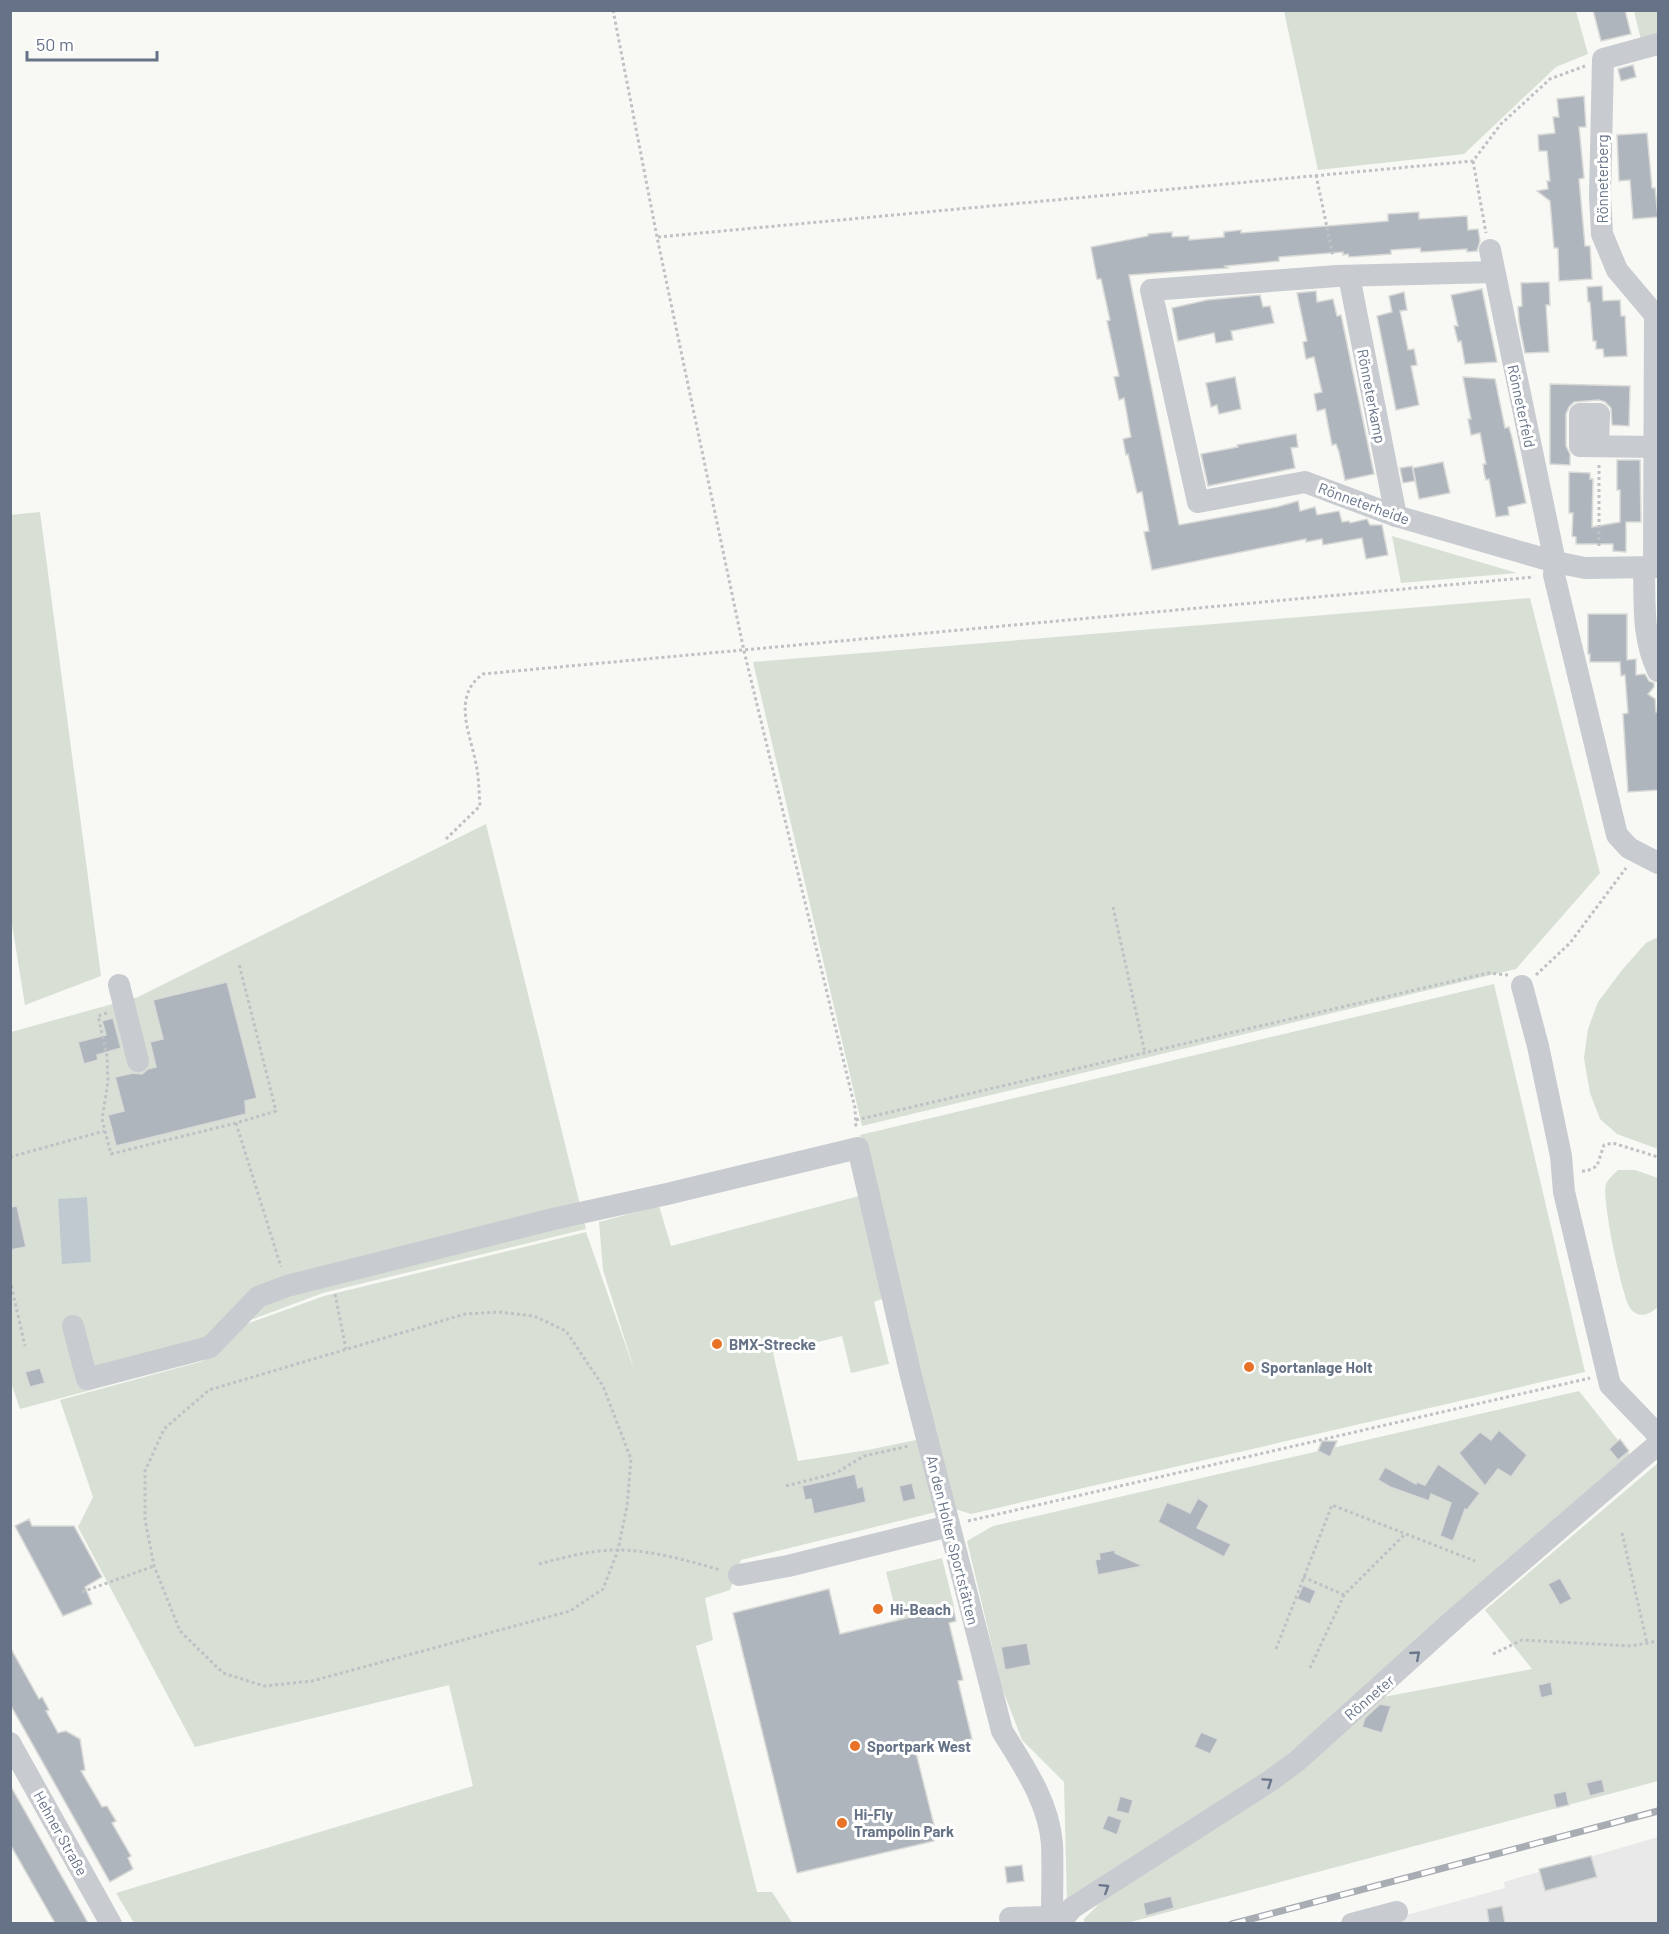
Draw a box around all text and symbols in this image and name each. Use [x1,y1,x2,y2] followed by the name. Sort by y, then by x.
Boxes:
[27,24,158,62] scale bar
[36,33,74,55] text: 50 m
[1593,134,1611,224] street label: Rönneterberg
[1354,347,1390,445] street label: Rönneterkamp
[1504,363,1540,449] street label: Rönneterfeld
[1316,478,1412,528] street label: Rönneterheide
[729,1335,816,1353] place label: BMX-Strecke
[710,1337,724,1351] marker: BMX-Strecke
[1261,1358,1373,1376] place label: Sportanlage Holt
[1242,1360,1256,1374] marker: Sportanlage Holt
[923,1453,983,1627] street label: An den Holter Sportstätten
[890,1600,951,1618] place label: Hi-Beach
[871,1602,885,1616] marker: Hi-Beach
[1410,1651,1420,1662] one-way arrow
[1341,1670,1398,1723] street label: Rönneter
[867,1737,971,1755] place label: Sportpark West
[848,1739,862,1753] marker: Sportpark West
[1262,1778,1273,1789] one-way arrow
[30,1788,92,1878] street label: Hehner Straße
[854,1805,954,1840] place label: Hi-Fly Trampolin Park
[835,1816,849,1830] marker: Hi-Fly Trampolin Park
[1098,1884,1109,1895] one-way arrow

